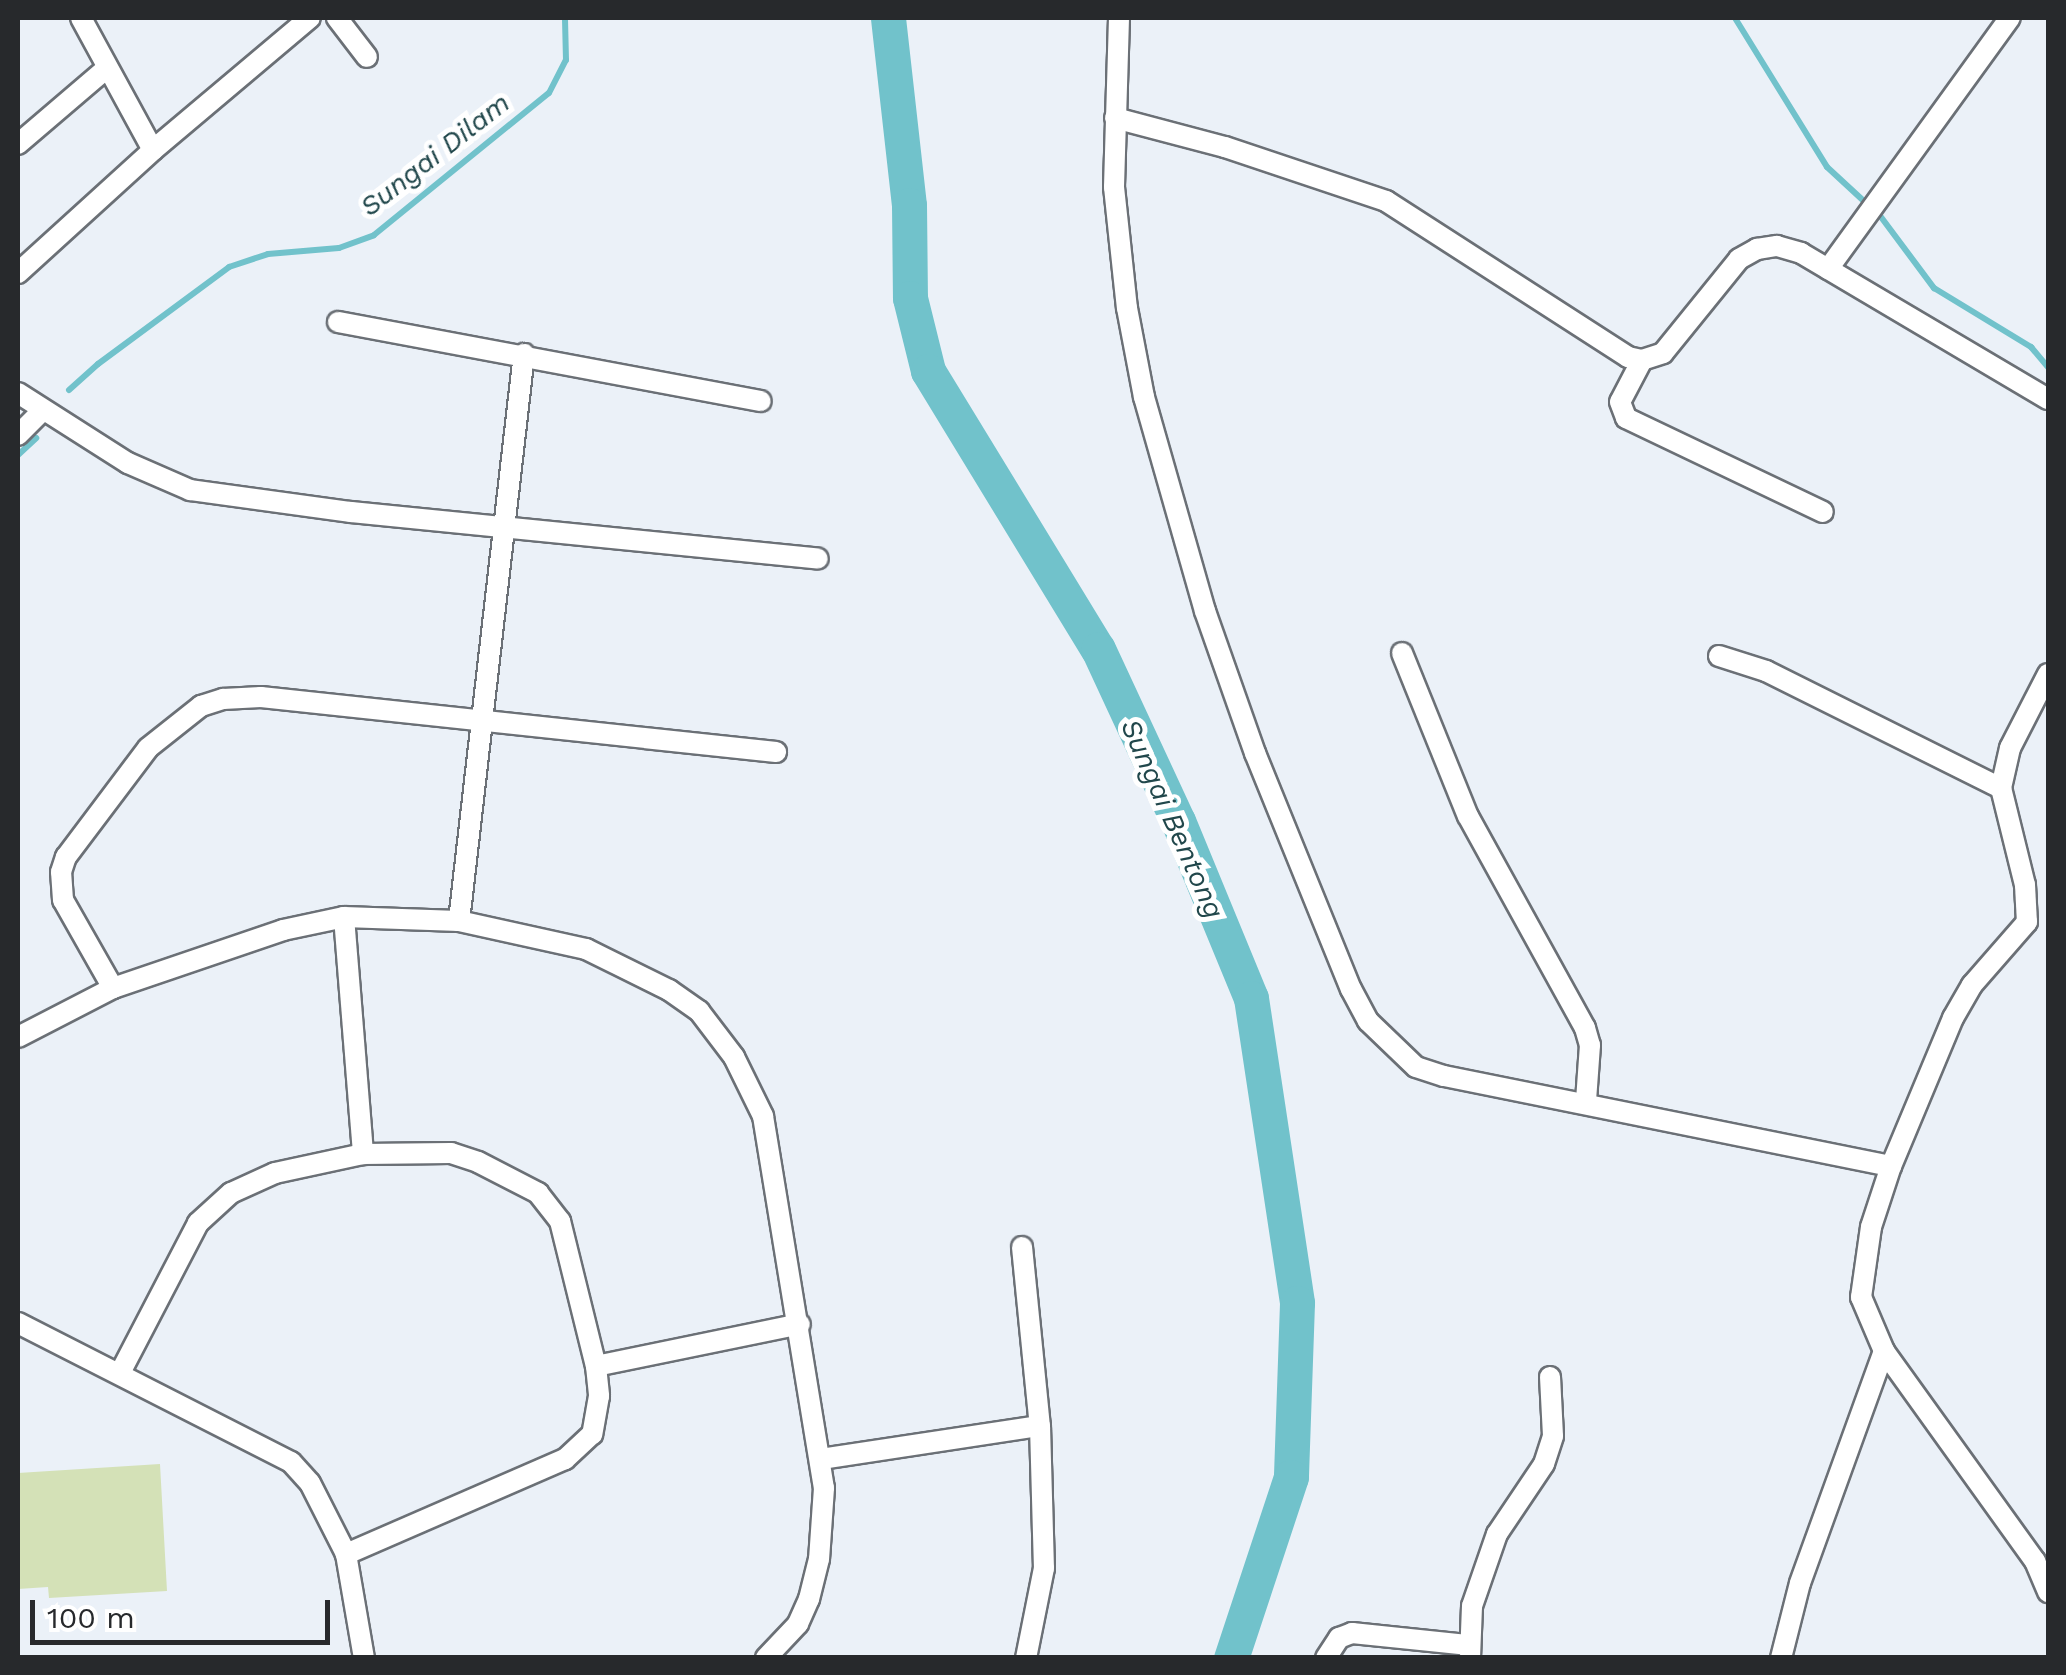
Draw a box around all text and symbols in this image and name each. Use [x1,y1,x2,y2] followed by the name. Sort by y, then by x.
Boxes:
[353,86,517,224] water label: Sungai Dilam
[1113,714,1231,924] water label: Sungai Bentong
[35,1580,335,1642] scale bar
[47,1600,135,1635] text: 100 m

